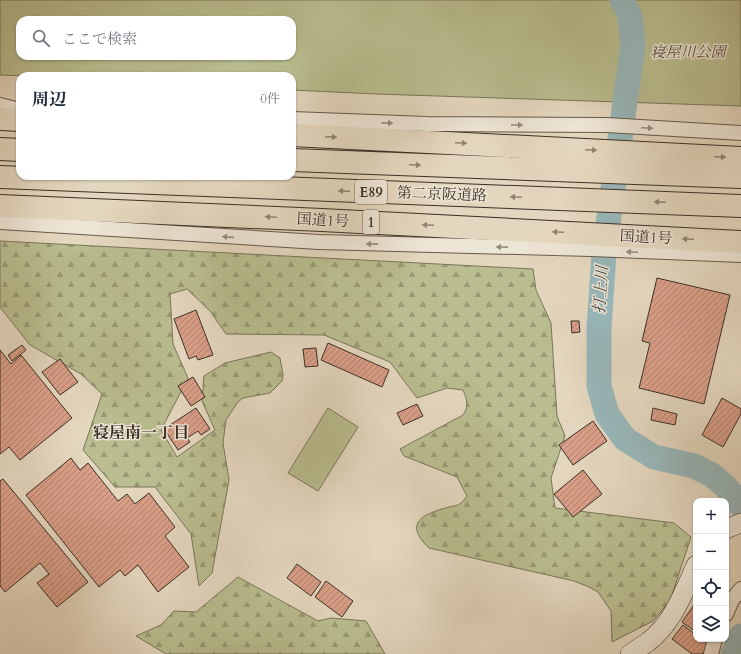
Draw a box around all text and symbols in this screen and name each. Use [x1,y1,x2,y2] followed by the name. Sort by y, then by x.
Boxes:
[16,16,296,60] search box
[30,27,52,49] icon: search
[62,29,137,49] text: ここで検索
[650,42,728,62] park label: 寝屋川公園
[32,88,66,111] text: 周辺
[260,90,280,108] text: 0件
[381,120,394,126] one-way arrow
[511,122,524,128] one-way arrow
[641,124,653,131] one-way arrow
[325,133,337,140] one-way arrow
[455,140,467,147] one-way arrow
[585,147,598,153] one-way arrow
[714,153,726,160] one-way arrow
[409,162,422,168] one-way arrow
[355,180,387,204] road number: E89
[397,182,487,206] street label: 第二京阪道路
[338,187,350,194] one-way arrow
[509,194,522,200] one-way arrow
[654,199,666,206] one-way arrow
[296,209,350,231] street label: 国道1号
[363,210,379,234] road number: 1
[265,214,277,221] one-way arrow
[422,222,434,229] one-way arrow
[619,226,673,248] street label: 国道1号
[552,229,564,236] one-way arrow
[222,233,234,240] one-way arrow
[682,236,694,243] one-way arrow
[365,241,378,247] one-way arrow
[495,244,508,250] one-way arrow
[625,249,638,255] one-way arrow
[588,263,614,315] water label: 打上川
[93,422,189,444] district label: 寝屋南一丁目
[693,498,729,642] map controls
[693,498,729,534] button: +
[693,534,729,570] button: −
[693,570,729,606] button: locate
[693,606,729,642] button: layers

